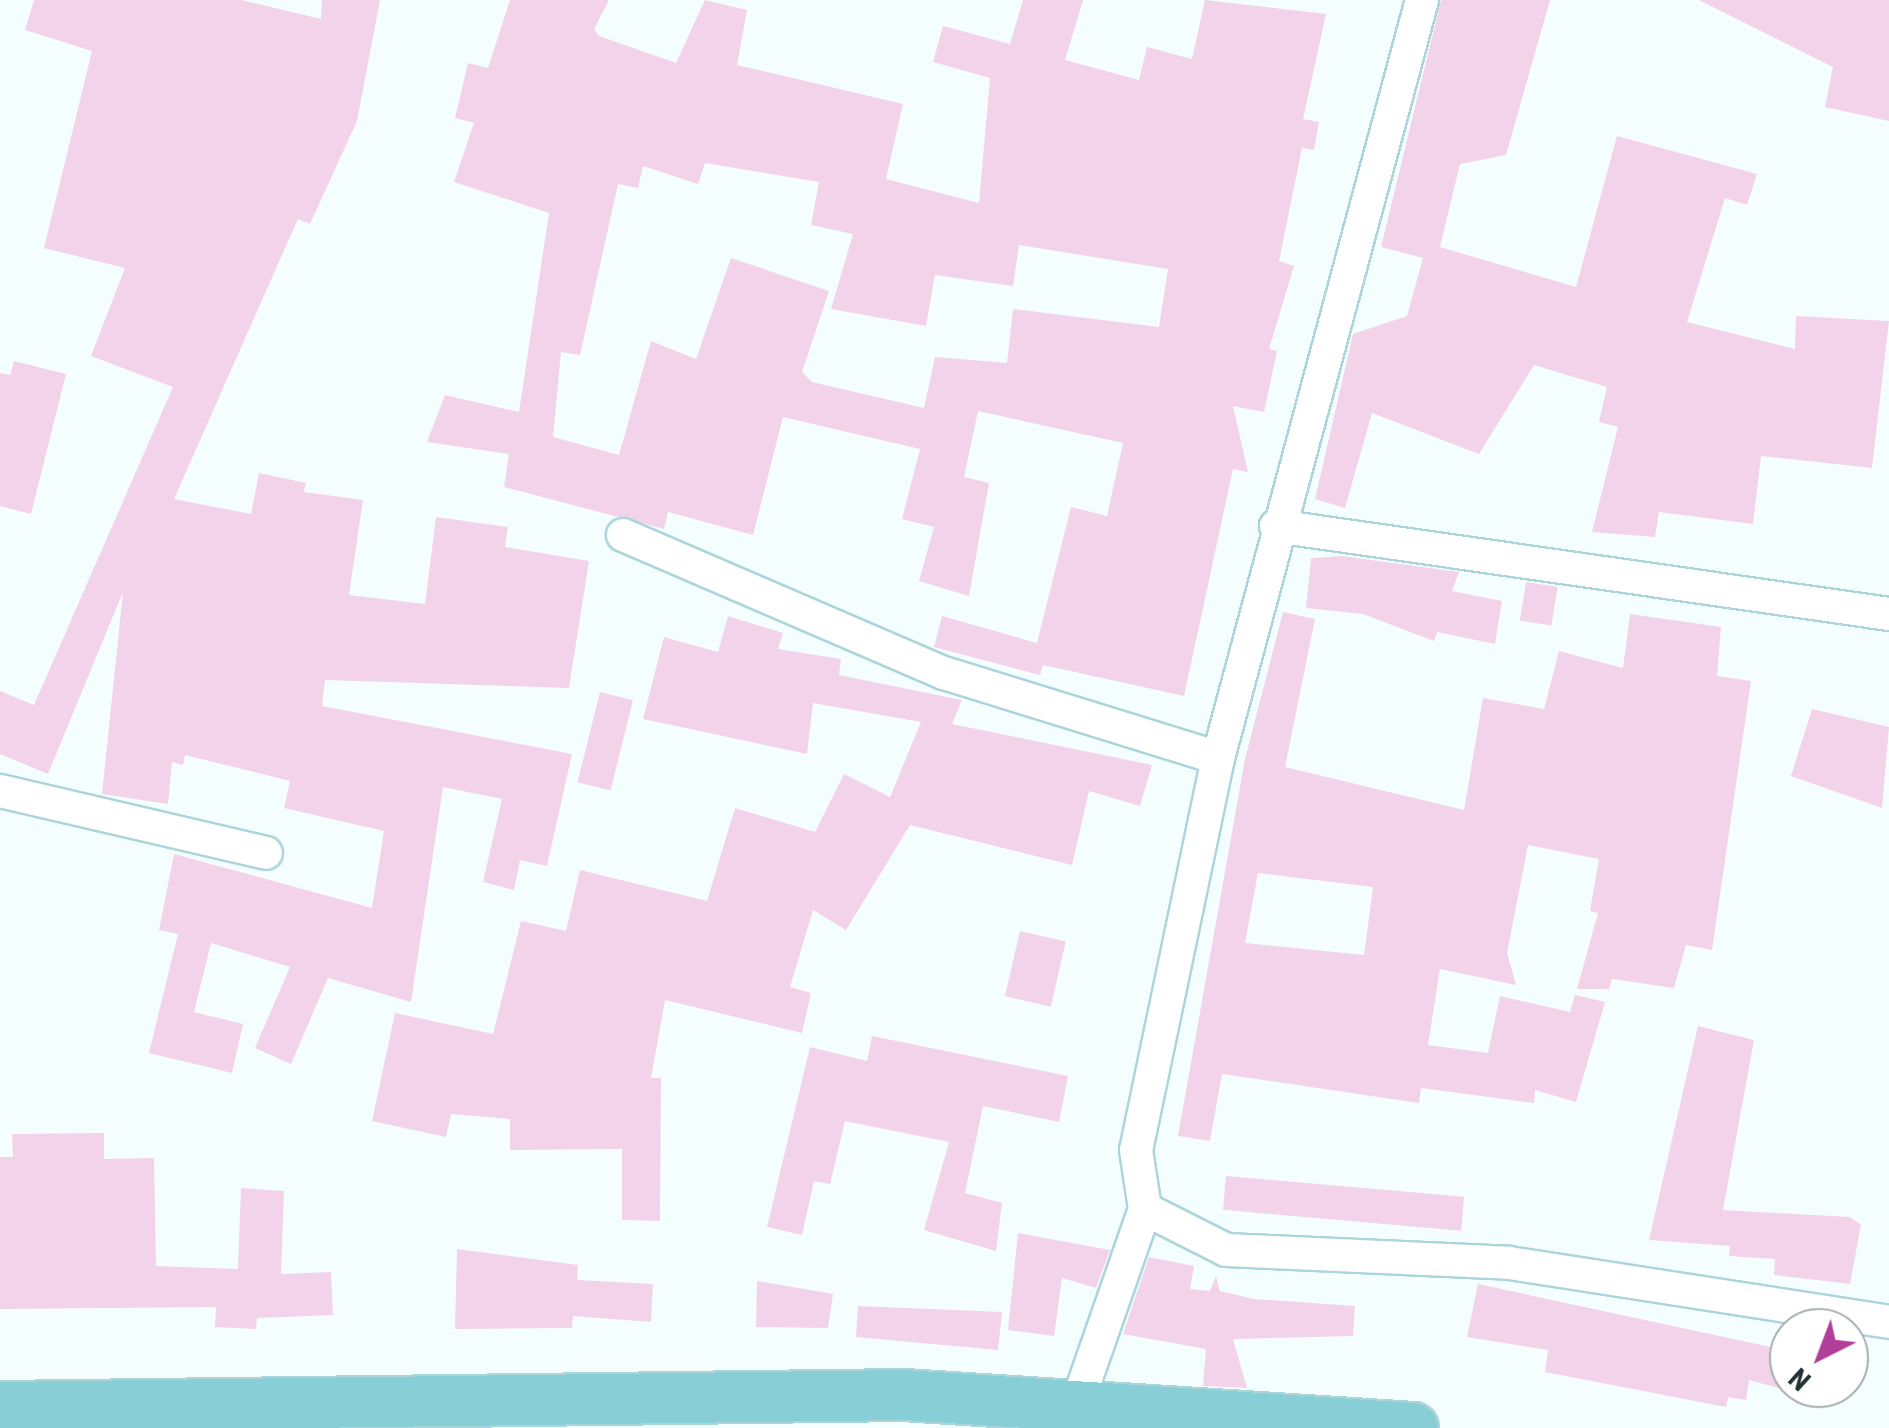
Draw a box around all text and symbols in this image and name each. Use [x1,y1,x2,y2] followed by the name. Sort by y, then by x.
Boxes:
[1769,1308,1869,1408] north arrow
[1783,1361,1817,1397] text: N

